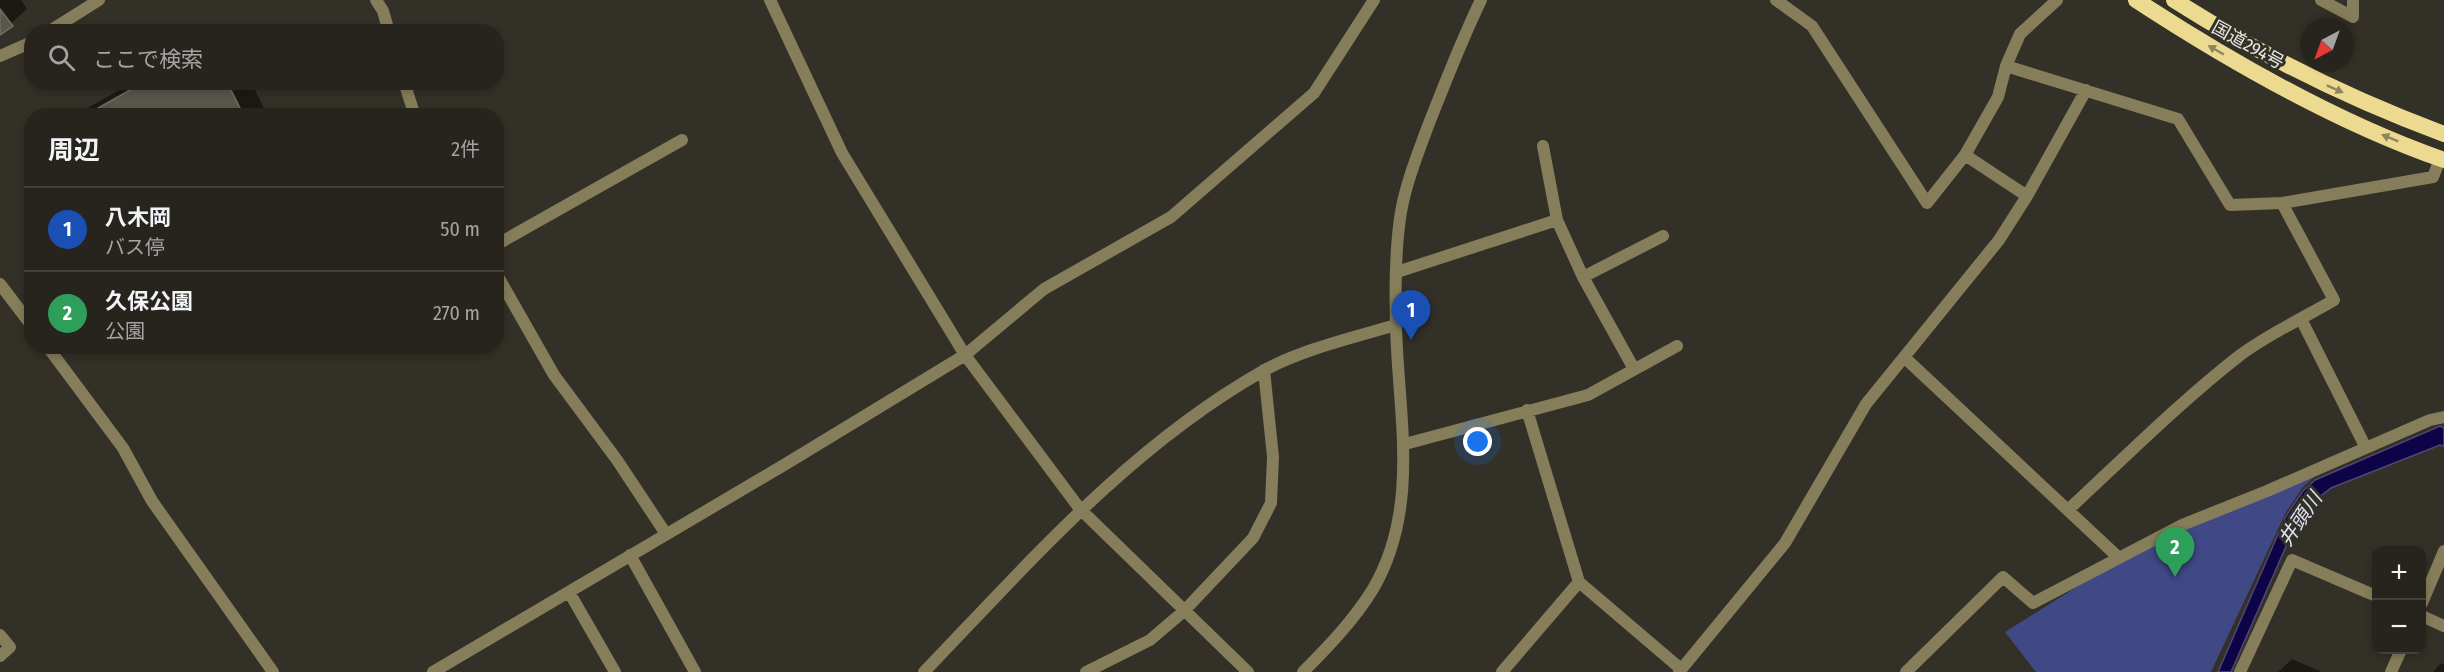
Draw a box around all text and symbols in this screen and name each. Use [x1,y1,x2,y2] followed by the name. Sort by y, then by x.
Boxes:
[2208,16,2288,74] street label: 国道294号
[2300,18,2354,72] north arrow
[24,24,504,90] search box
[45,41,78,74] icon: search
[2208,44,2224,55] one-way arrow
[93,46,203,73] text: ここで検索
[2327,84,2344,93] one-way arrow
[2381,133,2399,142] one-way arrow
[48,135,100,166] text: 周辺
[451,137,480,161] text: 2件
[105,204,171,231] text: 八木岡
[63,217,72,241] text: 1
[440,217,480,241] text: 50 m
[105,235,165,259] text: バス停
[105,288,193,315] text: 久保公園
[1392,290,1430,340] pin: 1
[63,301,72,325] text: 2
[433,301,480,325] text: 270 m
[105,319,145,343] text: 公園
[1463,427,1492,456] your location
[2273,486,2328,551] water label: 井頭川
[2156,528,2194,577] pin: 2
[2372,546,2426,654] map controls
[2372,546,2426,600] button: +
[2372,600,2426,654] button: −

